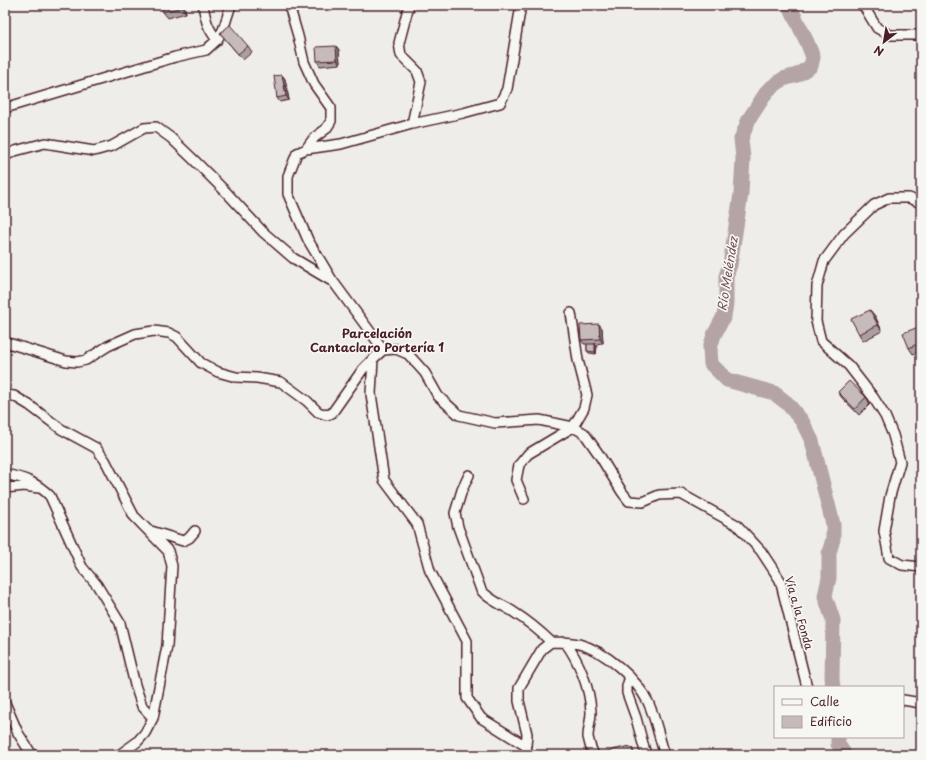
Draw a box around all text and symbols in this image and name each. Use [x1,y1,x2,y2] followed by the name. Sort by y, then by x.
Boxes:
[864,22,904,62] north arrow
[870,41,887,61] text: N
[712,234,742,312] water label: Río Meléndez
[310,324,444,356] district label: Parcelación Cantaclaro Portería 1
[781,574,818,652] street label: Vía a la Fonda
[774,686,904,738] legend
[810,692,840,710] text: Calle
[810,712,852,730] text: Edificio

